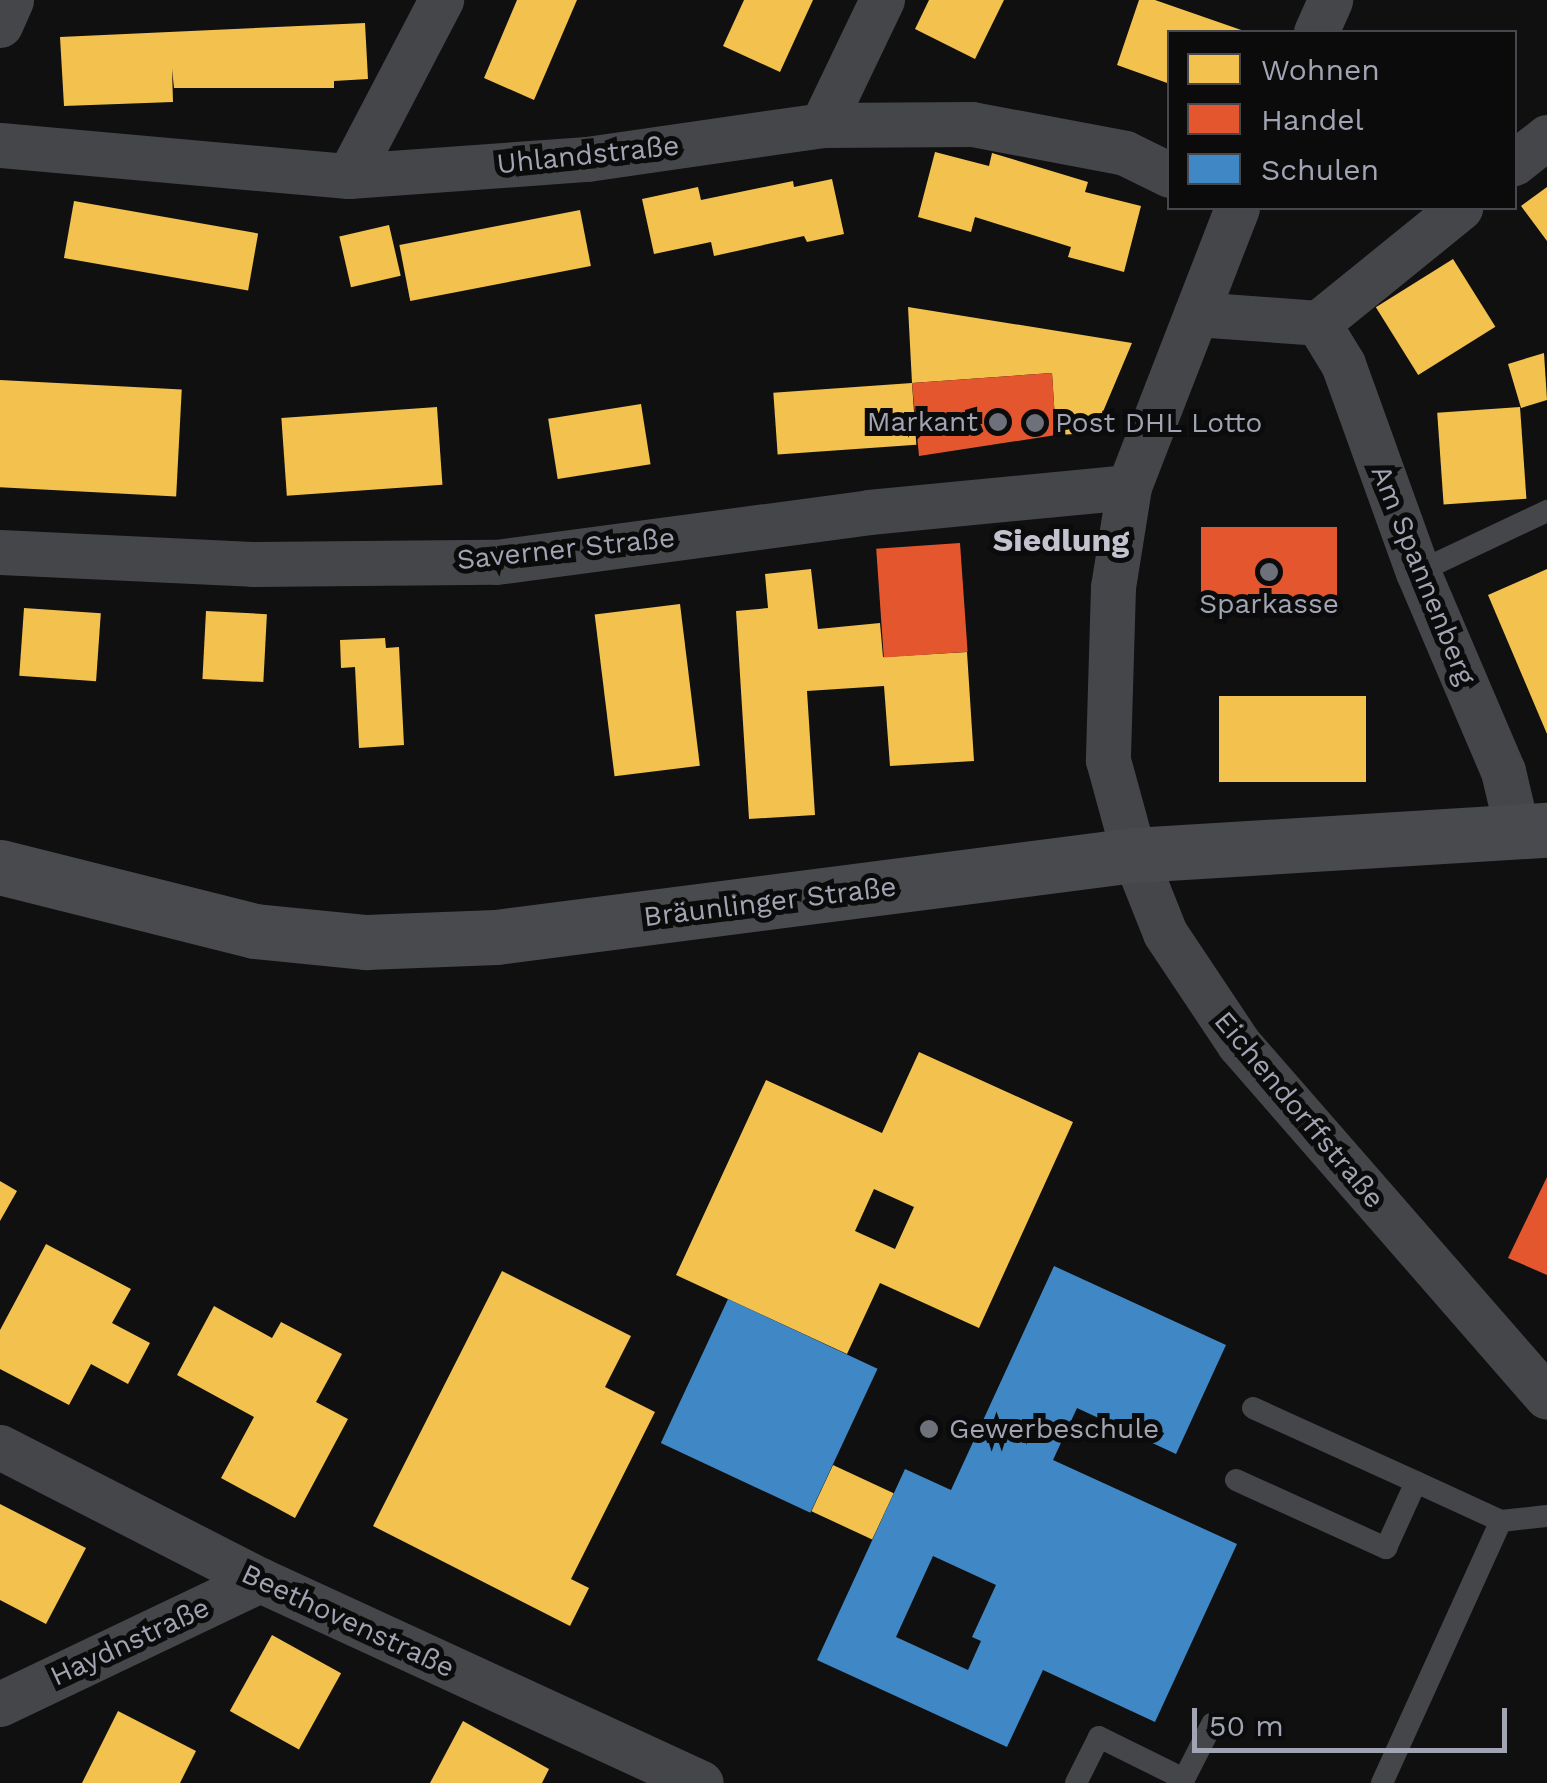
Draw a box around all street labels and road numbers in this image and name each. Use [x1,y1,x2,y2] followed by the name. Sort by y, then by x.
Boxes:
[495,129,681,181] street label: Uhlandstraße
[1364,461,1482,689] street label: Am Spannenberg
[455,521,677,577] street label: Saverner Straße
[641,870,899,934] street label: Bräunlinger Straße
[1207,1005,1391,1215] street label: Eichendorffstraße
[236,1557,460,1685] street label: Beethovenstraße
[45,1591,215,1693] street label: Haydnstraße

